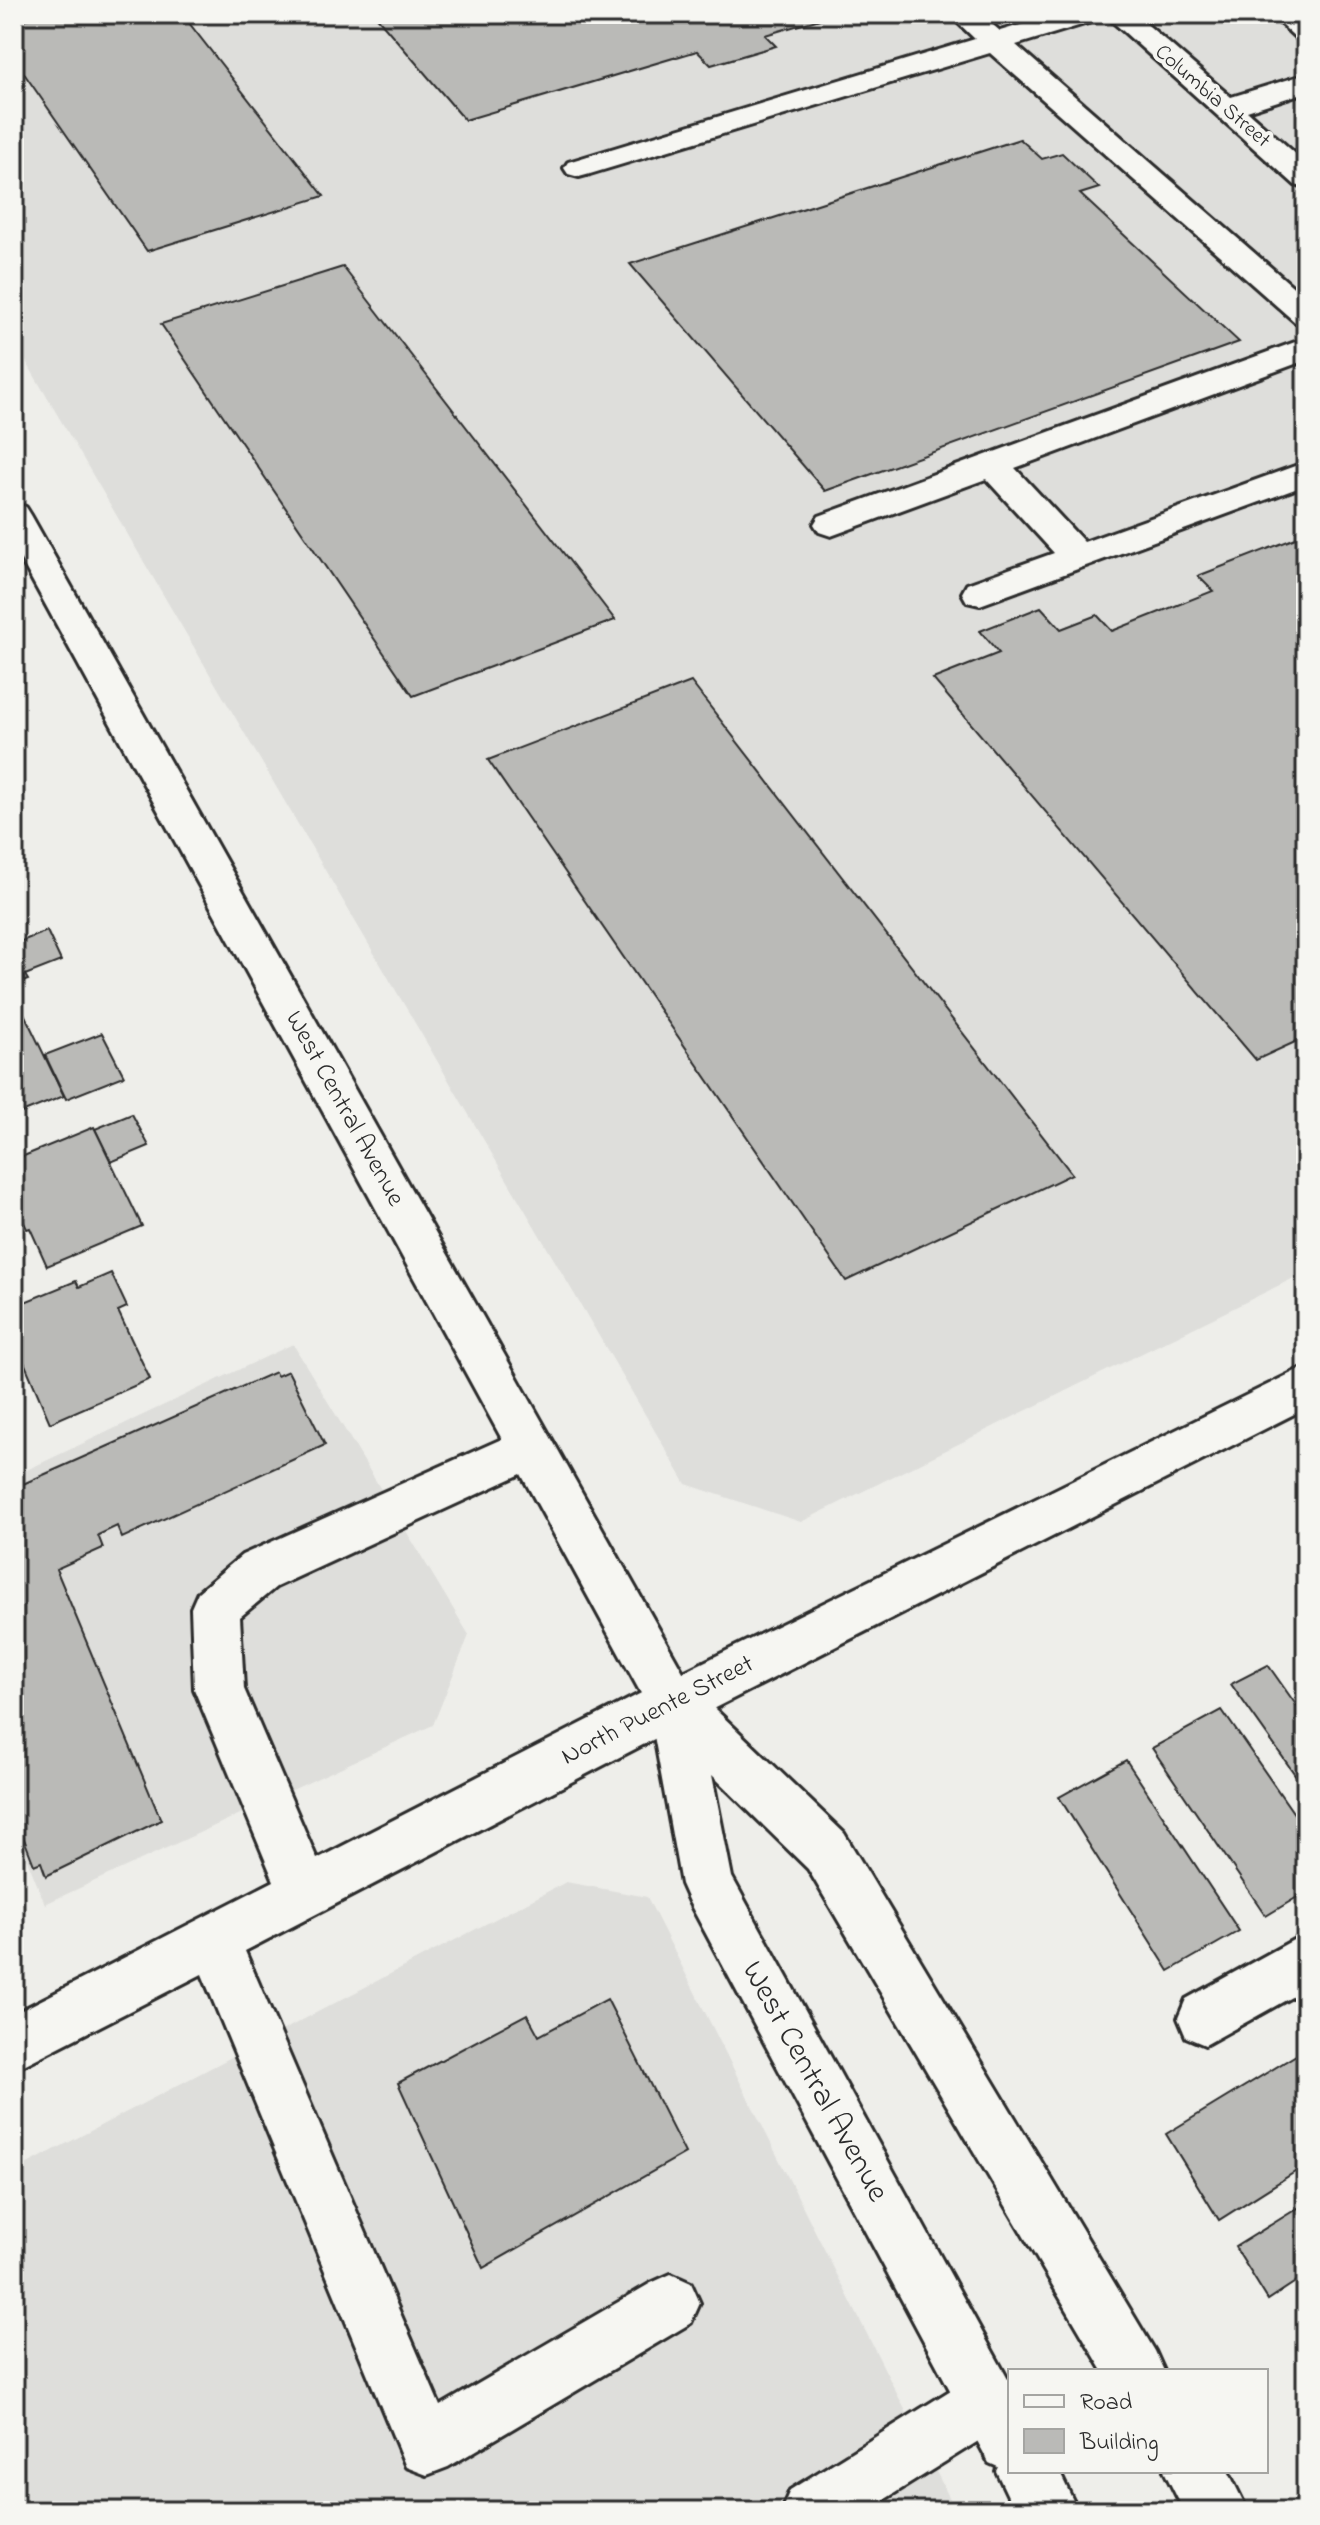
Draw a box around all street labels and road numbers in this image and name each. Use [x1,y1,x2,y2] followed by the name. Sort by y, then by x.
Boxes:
[1147,38,1277,157] street label: Columbia Street
[274,1004,414,1214] street label: West Central Avenue
[555,1646,761,1776] street label: North Puente Street
[728,1953,900,2212] street label: West Central Avenue

